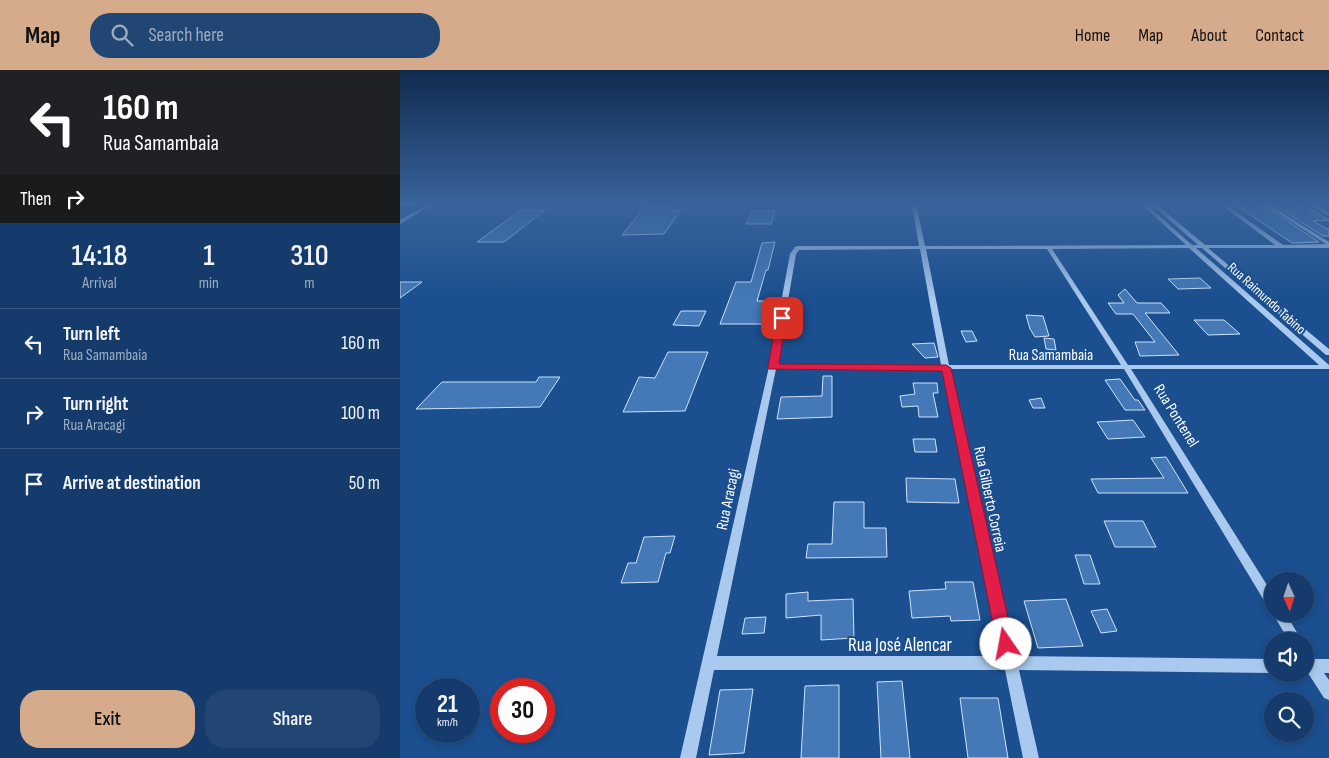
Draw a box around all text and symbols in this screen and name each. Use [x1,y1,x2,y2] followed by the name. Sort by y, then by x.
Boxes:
[90,13,440,58] search box
[25,21,60,50] text: Map
[108,21,136,49] icon: search
[148,24,224,47] text: Search here
[1075,25,1110,46] text: Home
[1138,25,1163,46] text: Map
[1191,25,1227,46] text: About
[1255,25,1304,46] text: Contact
[103,87,179,130] text: 160 m
[20,90,85,155] icon: left
[103,130,219,157] text: Rua Samambaia
[61,185,89,213] icon: right
[20,188,51,211] text: Then
[71,238,127,274] text: 14:18
[203,238,215,274] text: 1
[290,238,329,274] text: 310
[1224,259,1309,338] street label: Rua Raimundo Tabino
[82,274,117,293] text: Arrival
[199,274,219,293] text: min
[304,274,315,293] text: m
[761,297,803,339] pin
[768,304,796,332] icon: arrive
[63,323,120,346] text: Turn left
[20,330,48,358] icon: left
[341,332,380,355] text: 160 m
[63,346,147,365] text: Rua Samambaia
[1009,346,1093,365] street label: Rua Samambaia
[1149,381,1202,451] street label: Rua Pontenel
[63,393,128,416] text: Turn right
[20,400,48,428] icon: right
[341,402,380,425] text: 100 m
[63,416,125,435] text: Rua Aracagi
[969,445,1010,554] street label: Rua Gilberto Correia
[713,467,744,532] street label: Rua Aracagi
[20,470,48,498] icon: arrive
[63,472,201,495] text: Arrive at destination
[349,472,380,495] text: 50 m
[1264,572,1314,622] north arrow
[1264,572,1314,742] map controls
[979,617,1031,669] position arrow
[1264,632,1314,682] button: sound
[848,634,953,657] street label: Rua José Alencar
[490,678,555,743] speed limit sign: 30
[437,689,458,720] text: 21
[20,690,195,748] button: Exit
[205,690,380,748] button: Share
[1264,692,1314,742] button: search
[437,715,458,730] text: km/h

